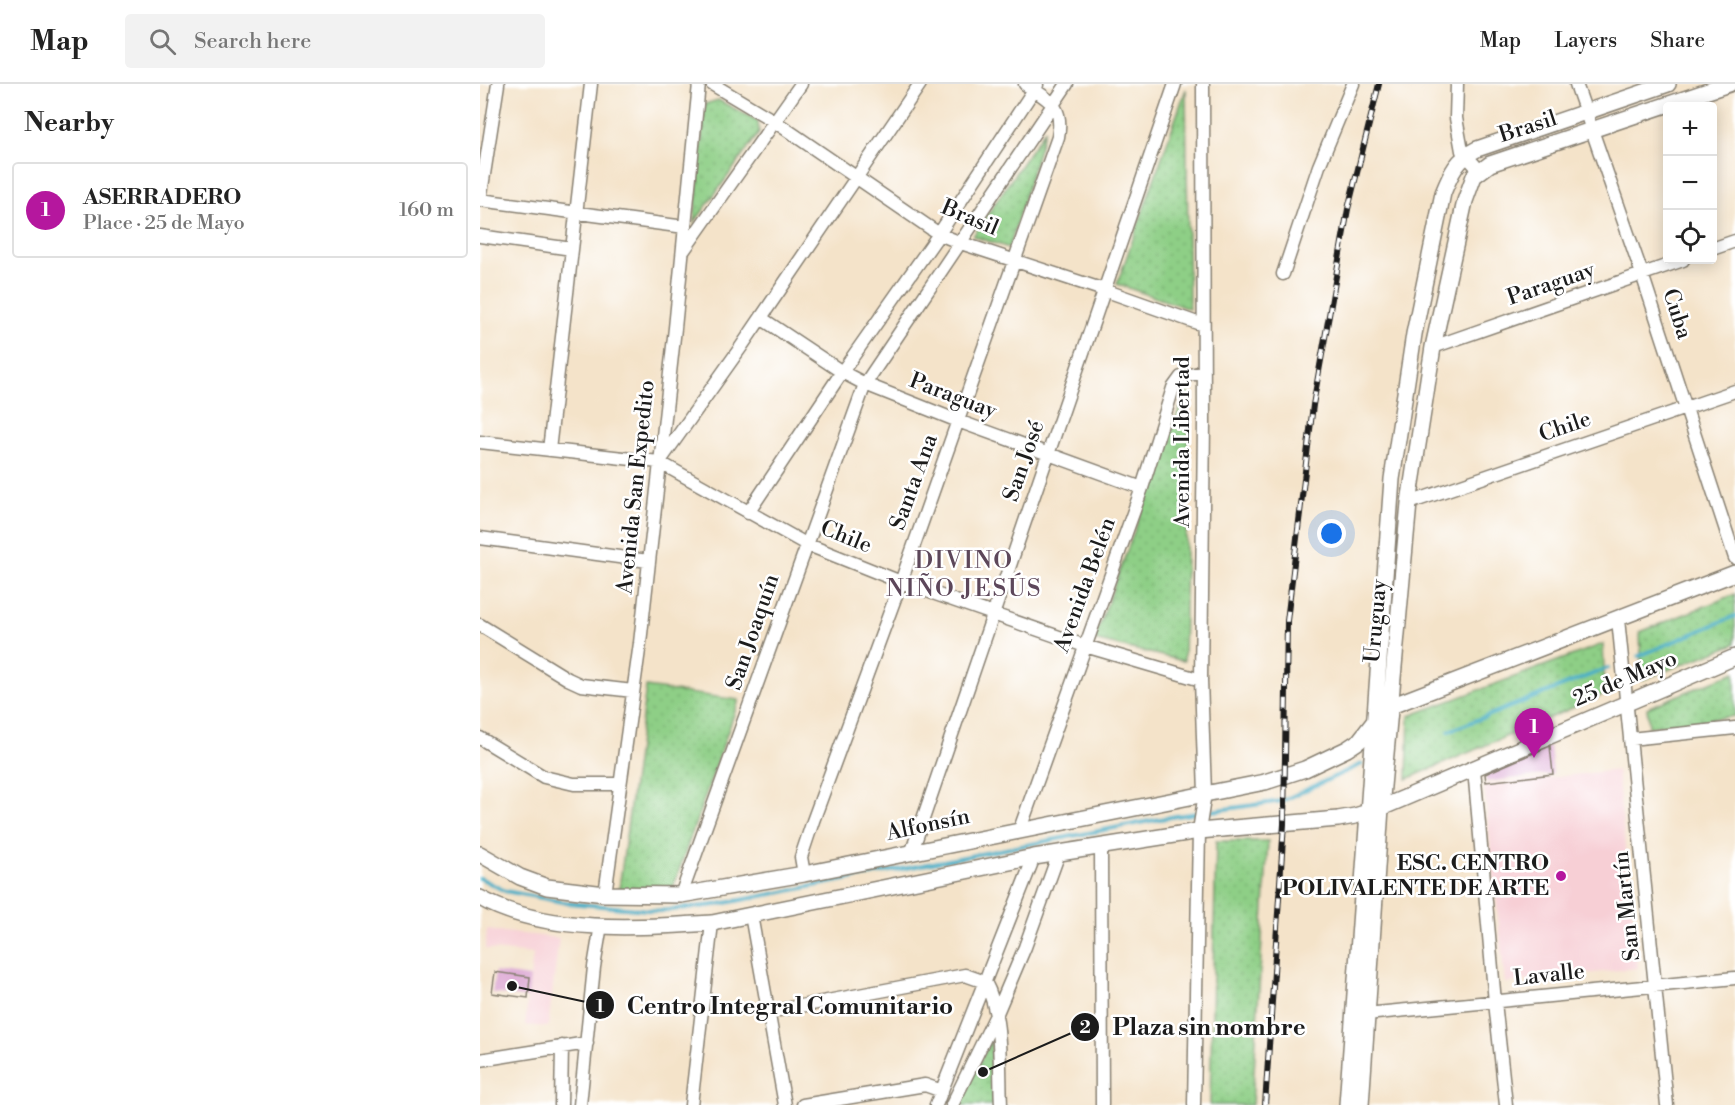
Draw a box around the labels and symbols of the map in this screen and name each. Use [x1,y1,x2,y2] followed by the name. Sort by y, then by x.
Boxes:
[1495,105,1561,149] street label: Brasil
[936,194,1003,242] street label: Brasil
[1504,256,1599,312] street label: Paraguay
[1656,285,1698,343] street label: Cuba
[1169,356,1196,529] street label: Avenida Libertad
[906,367,1001,425] street label: Paraguay
[611,379,661,596] street label: Avenida San Expedito
[1535,406,1595,448] street label: Chile
[998,417,1050,505] street label: San José
[884,430,944,534] street label: Santa Ana
[1048,514,1122,657] street label: Avenida Belén
[816,515,876,559] street label: Chile
[1317,519,1346,548] your location
[886,546,1042,604] district label: DIVINO NIÑO JESÚS
[721,570,785,694] street label: San Joaquín
[1359,578,1393,664] street label: Uruguay
[1569,645,1681,713] street label: 25 de Mayo
[1514,708,1554,758] pin: 1
[883,803,972,847] street label: Alfonsín
[1282,850,1549,902] place label: ESC. CENTRO POLIVALENTE DE ARTE
[1608,850,1646,962] street label: San Martín
[1554,869,1568,883] marker: ESC. CENTRO POLIVALENTE DE ARTE
[1512,958,1586,992] street label: Lavalle
[585,984,965,1026] callout: Centro Integral Comunitario
[627,992,953,1022] text: Centro Integral Comunitario
[596,995,605,1018] text: 1
[1070,1006,1317,1048] callout: Plaza sin nombre
[1112,1013,1306,1043] text: Plaza sin nombre
[1079,1016,1091,1039] text: 2

